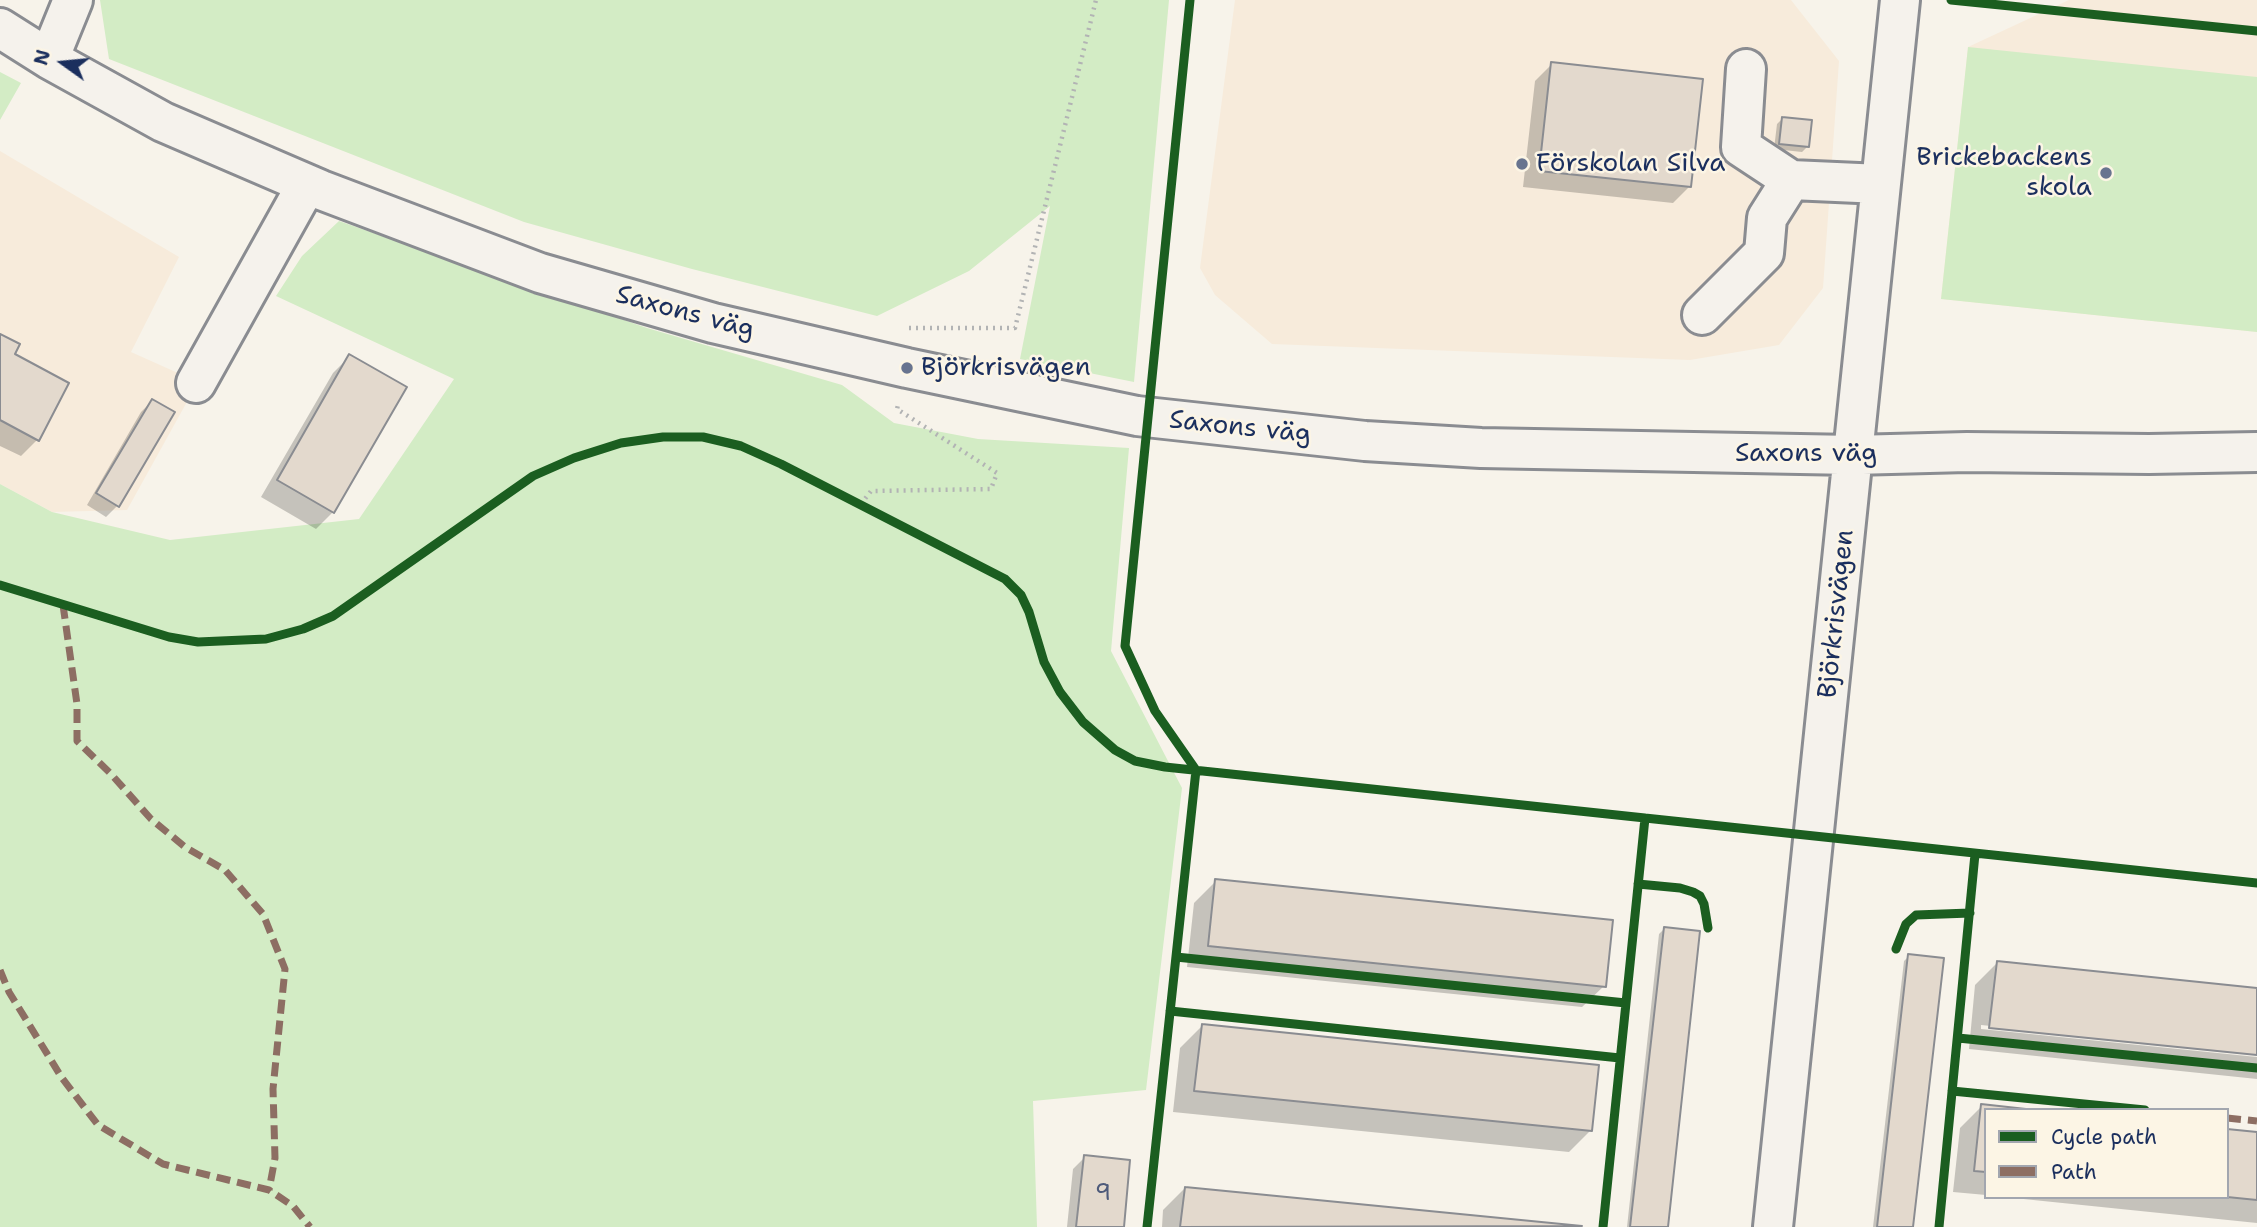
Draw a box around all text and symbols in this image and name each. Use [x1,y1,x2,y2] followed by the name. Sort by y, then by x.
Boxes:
[28,28,98,98] north arrow
[28,47,56,68] text: N
[1916,142,2092,204] place label: Brickebackens skola
[1536,148,1725,180] place label: Förskolan Silva
[1514,156,1530,172] marker: Förskolan Silva
[2098,165,2114,181] marker: Brickebackens skola
[612,280,758,346] street label: Saxons väg
[921,352,1091,384] place label: Björkrisvägen
[899,360,915,376] marker: Björkrisvägen
[1168,405,1312,451] street label: Saxons väg
[1735,438,1877,470] street label: Saxons väg
[1813,528,1861,700] street label: Björkrisvägen
[1984,1108,2229,1199] legend
[2051,1123,2157,1151] text: Cycle path
[2051,1158,2097,1186] text: Path
[1095,1180,1111,1208] house number: 9

